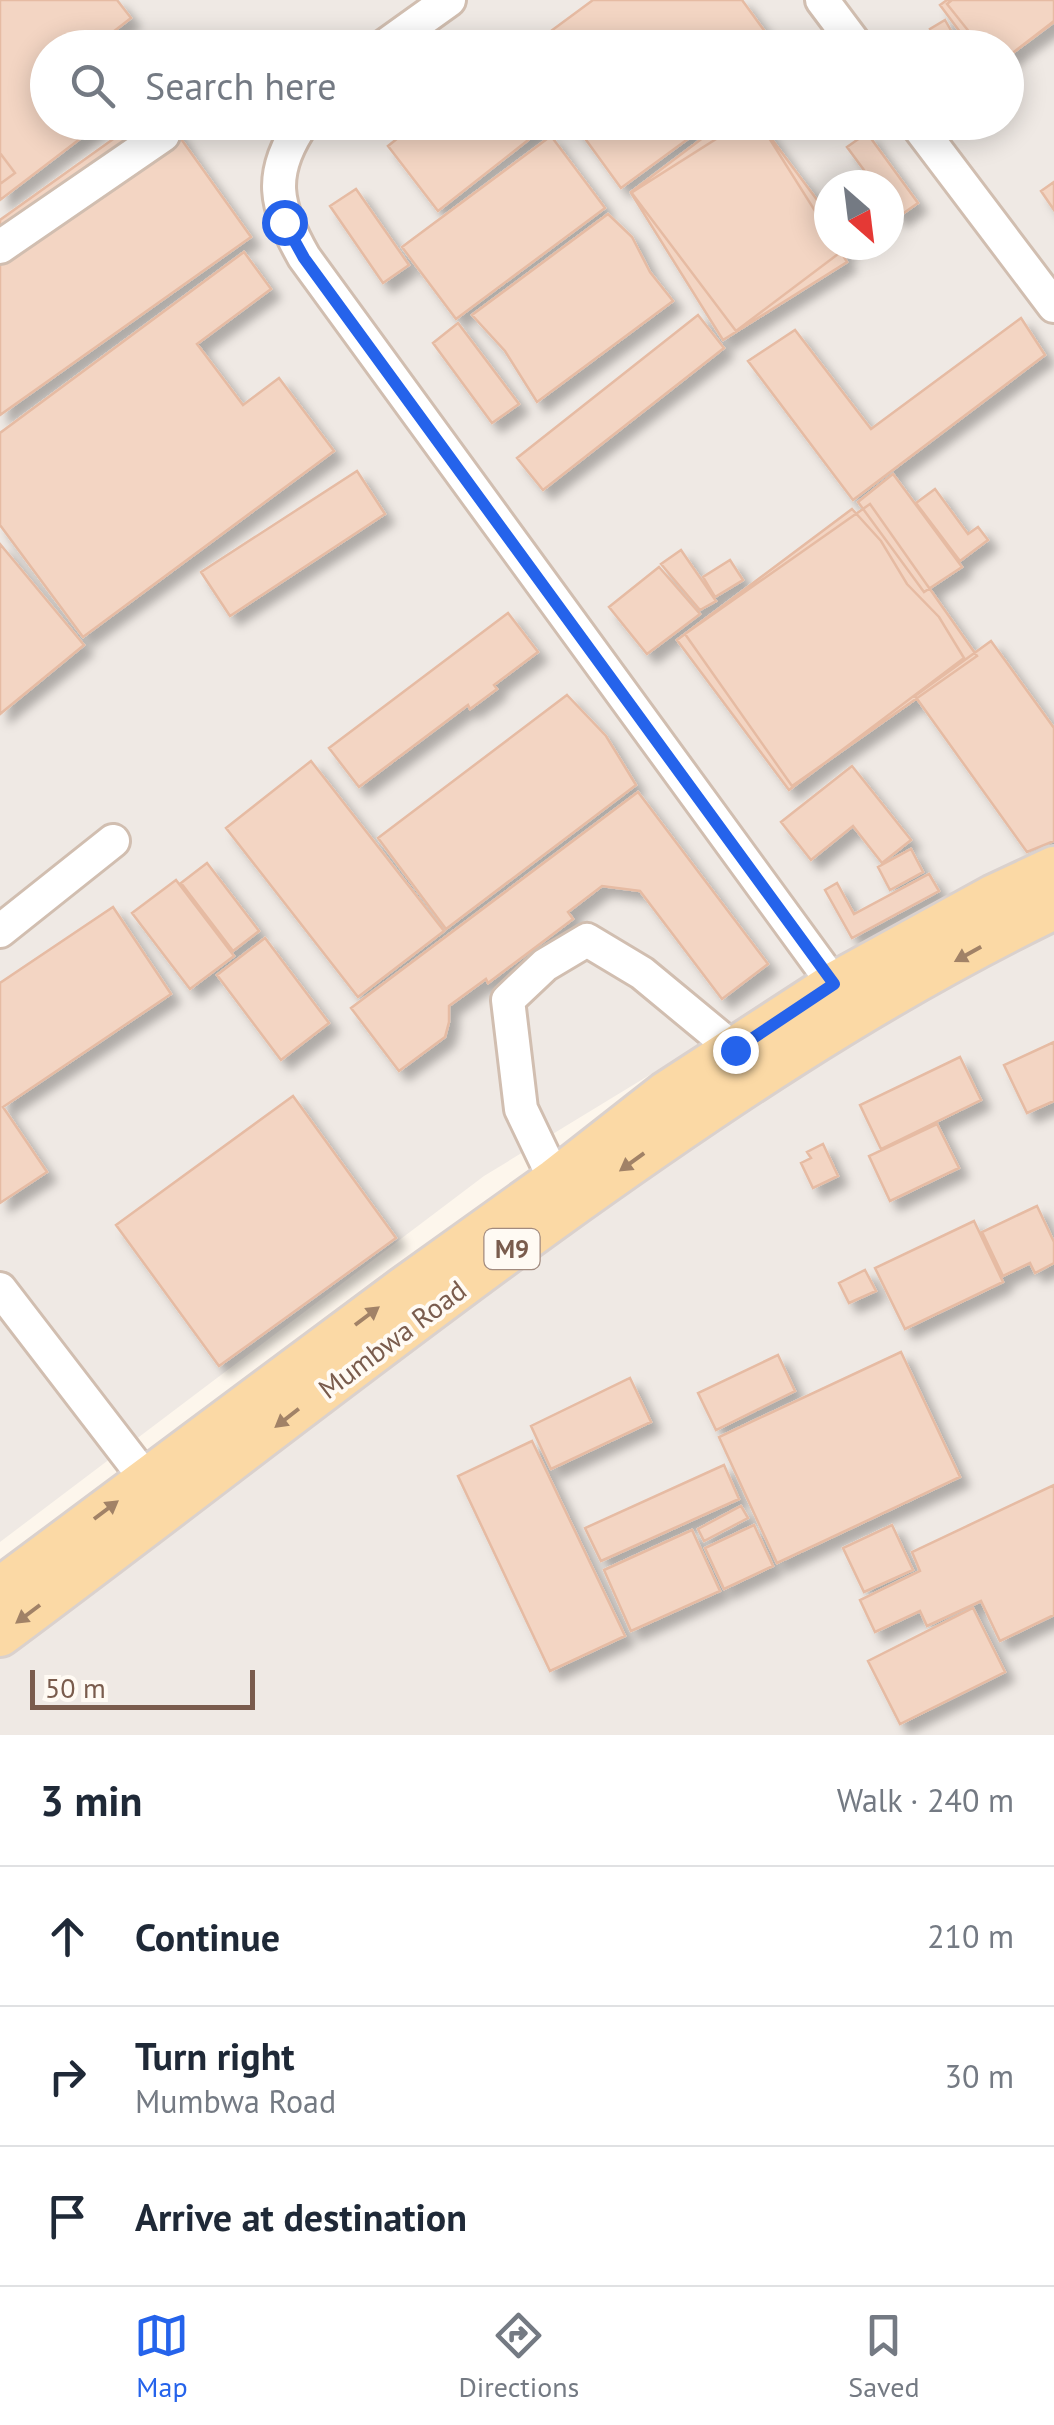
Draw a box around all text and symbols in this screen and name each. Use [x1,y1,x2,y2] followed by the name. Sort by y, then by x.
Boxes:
[30,30,1024,140] search box
[65,58,120,113] icon: search
[145,61,337,110] text: Search here
[814,170,904,260] north arrow
[262,200,308,246] route start
[953,945,982,962] one-way arrow
[713,1028,759,1074] route end
[619,1152,645,1171] one-way arrow
[484,1229,540,1269] road number: M9
[311,1271,473,1407] street label: Mumbwa Road
[354,1306,380,1326] one-way arrow
[274,1407,300,1428] one-way arrow
[93,1500,119,1520] one-way arrow
[15,1604,41,1624] one-way arrow
[30,1665,255,1710] scale bar
[45,1669,106,1706] text: 50 m
[40,1773,142,1828] text: 3 min
[837,1779,1014,1821] text: Walk · 240 m
[40,1909,95,1964] icon: ahead
[135,1912,280,1961] text: Continue
[927,1915,1014,1957] text: 210 m
[135,2031,295,2080] text: Turn right
[40,2049,95,2104] icon: right
[945,2055,1014,2097] text: 30 m
[135,2080,336,2122] text: Mumbwa Road
[40,2189,95,2244] icon: arrive
[135,2192,467,2241] text: Arrive at destination
[134,2308,189,2405] tab: Map
[458,2308,579,2405] tab: Directions
[848,2308,920,2405] tab: Saved

